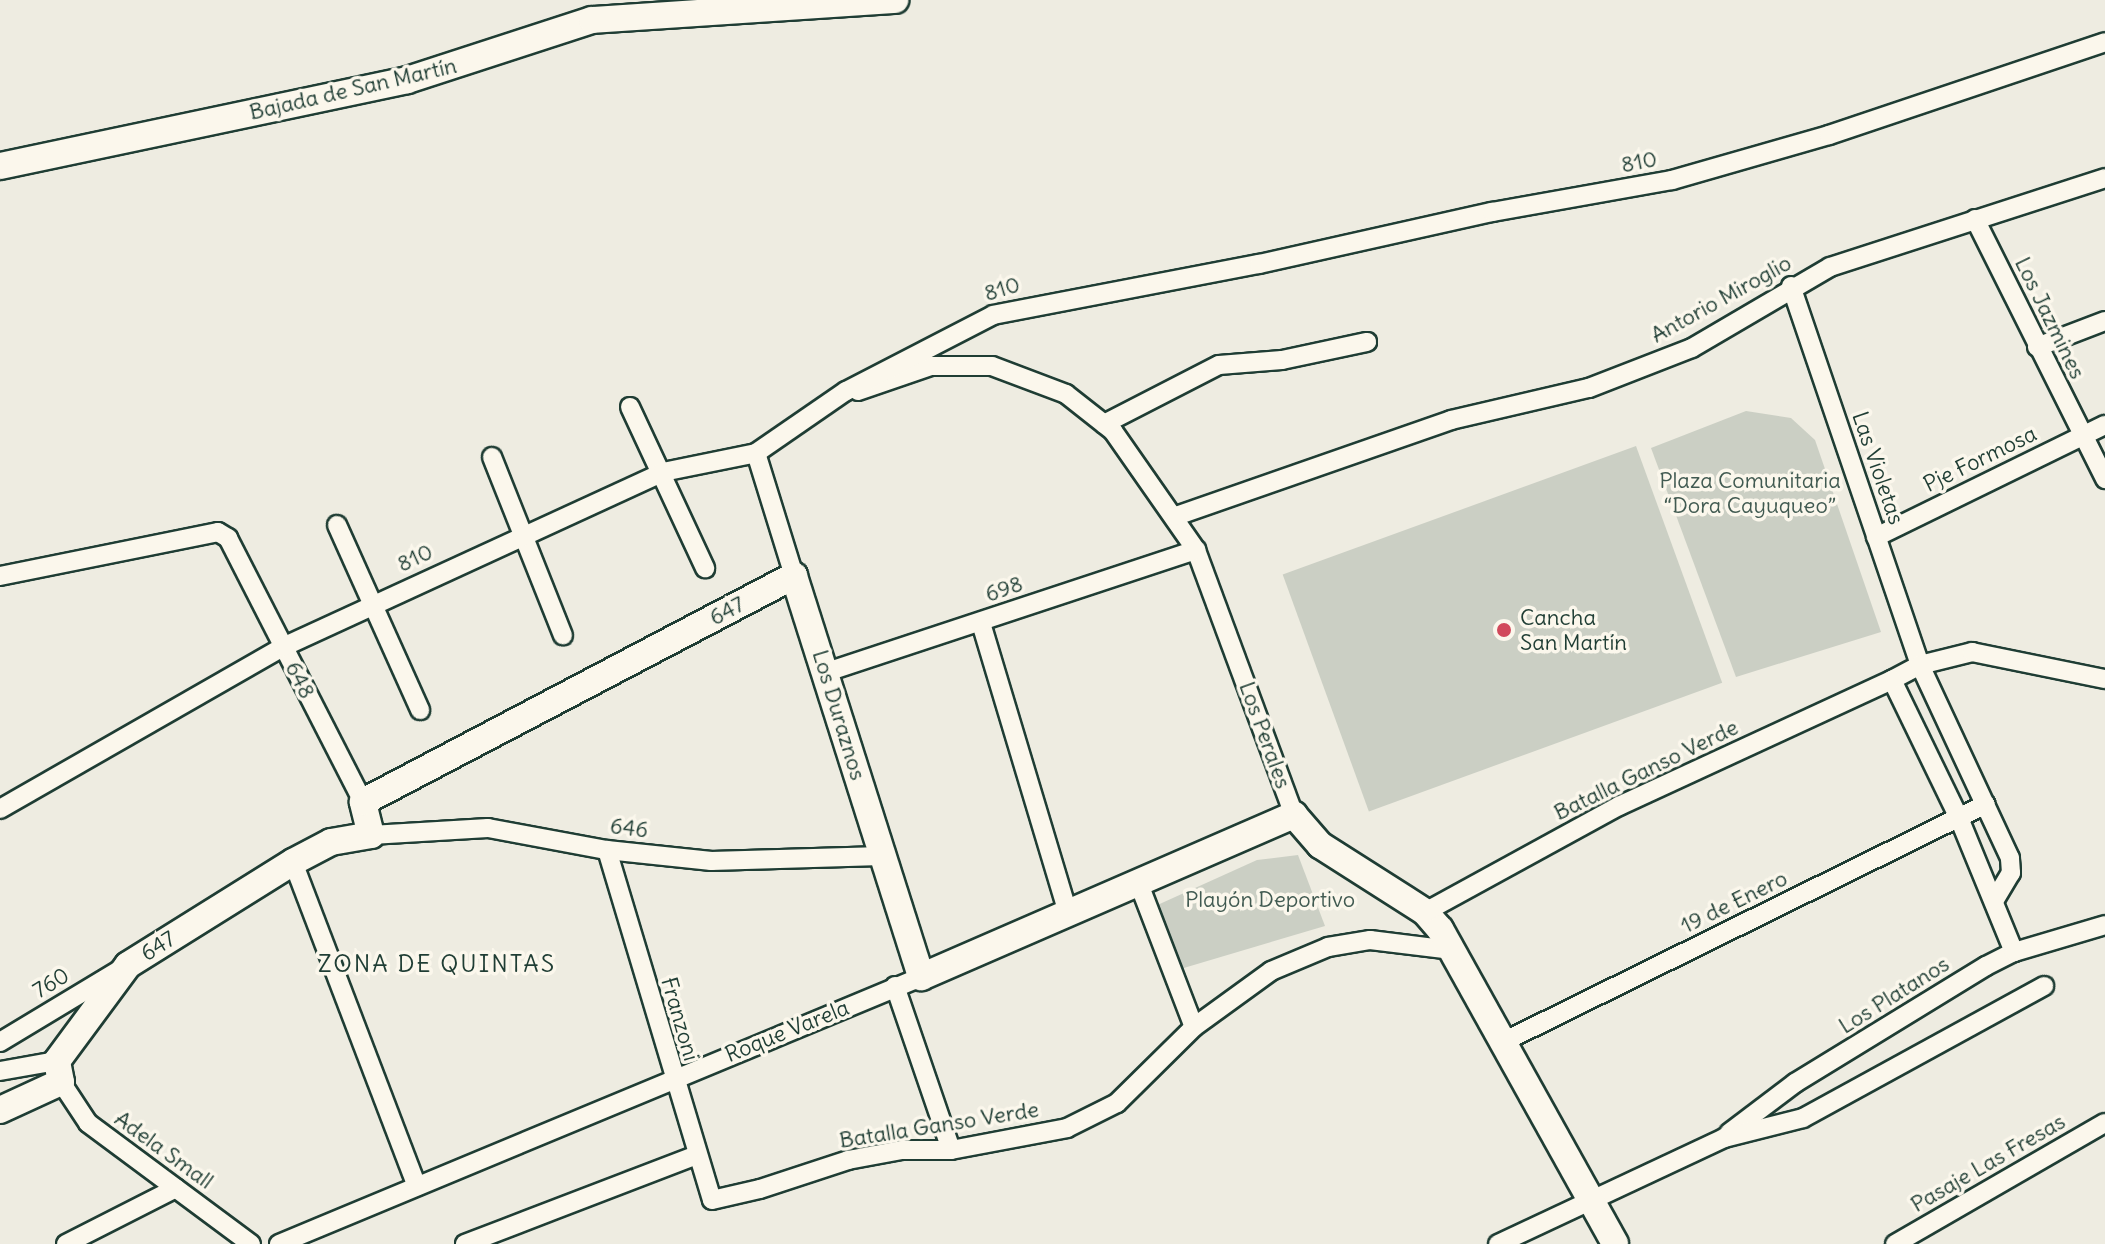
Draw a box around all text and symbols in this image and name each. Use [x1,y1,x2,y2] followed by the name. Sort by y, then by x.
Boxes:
[247,52,459,126] street label: Bajada de San Martín
[1619,146,1659,178] street label: 810
[1646,250,1796,348] street label: Antorio Miroglio
[2009,253,2091,383] street label: Los Jazmines
[981,271,1023,307] street label: 810
[1846,408,1910,528] street label: Las Violetas
[1919,420,2041,498] street label: Pje Formosa
[1659,467,1841,518] park label: Plaza Comunitaria “Dora Cayuqueo”
[393,538,437,578] street label: 810
[982,570,1026,608] street label: 698
[705,591,749,631] street label: 647
[1520,604,1627,656] place label: Cancha San Martín
[1495,621,1513,639] marker: Cancha San Martín
[807,647,871,783] street label: Los Duraznos
[280,657,320,703] street label: 648
[1234,678,1296,792] street label: Los Perales
[1550,714,1742,826] street label: Batalla Ganso Verde
[608,813,650,843] street label: 646
[1676,865,1792,939] street label: 19 de Enero
[1185,887,1355,913] park label: Playón Deportivo
[136,925,180,967] street label: 647
[318,950,556,978] district label: ZONA DE QUINTAS
[1834,951,1954,1039] street label: Los Platanos
[28,962,74,1004] street label: 760
[655,974,705,1064] street label: Franzoni
[721,994,853,1068] street label: Roque Varela
[837,1096,1041,1154] street label: Batalla Ganso Verde
[110,1105,218,1195] street label: Adela Small
[1906,1108,2070,1218] street label: Pasaje Las Fresas

